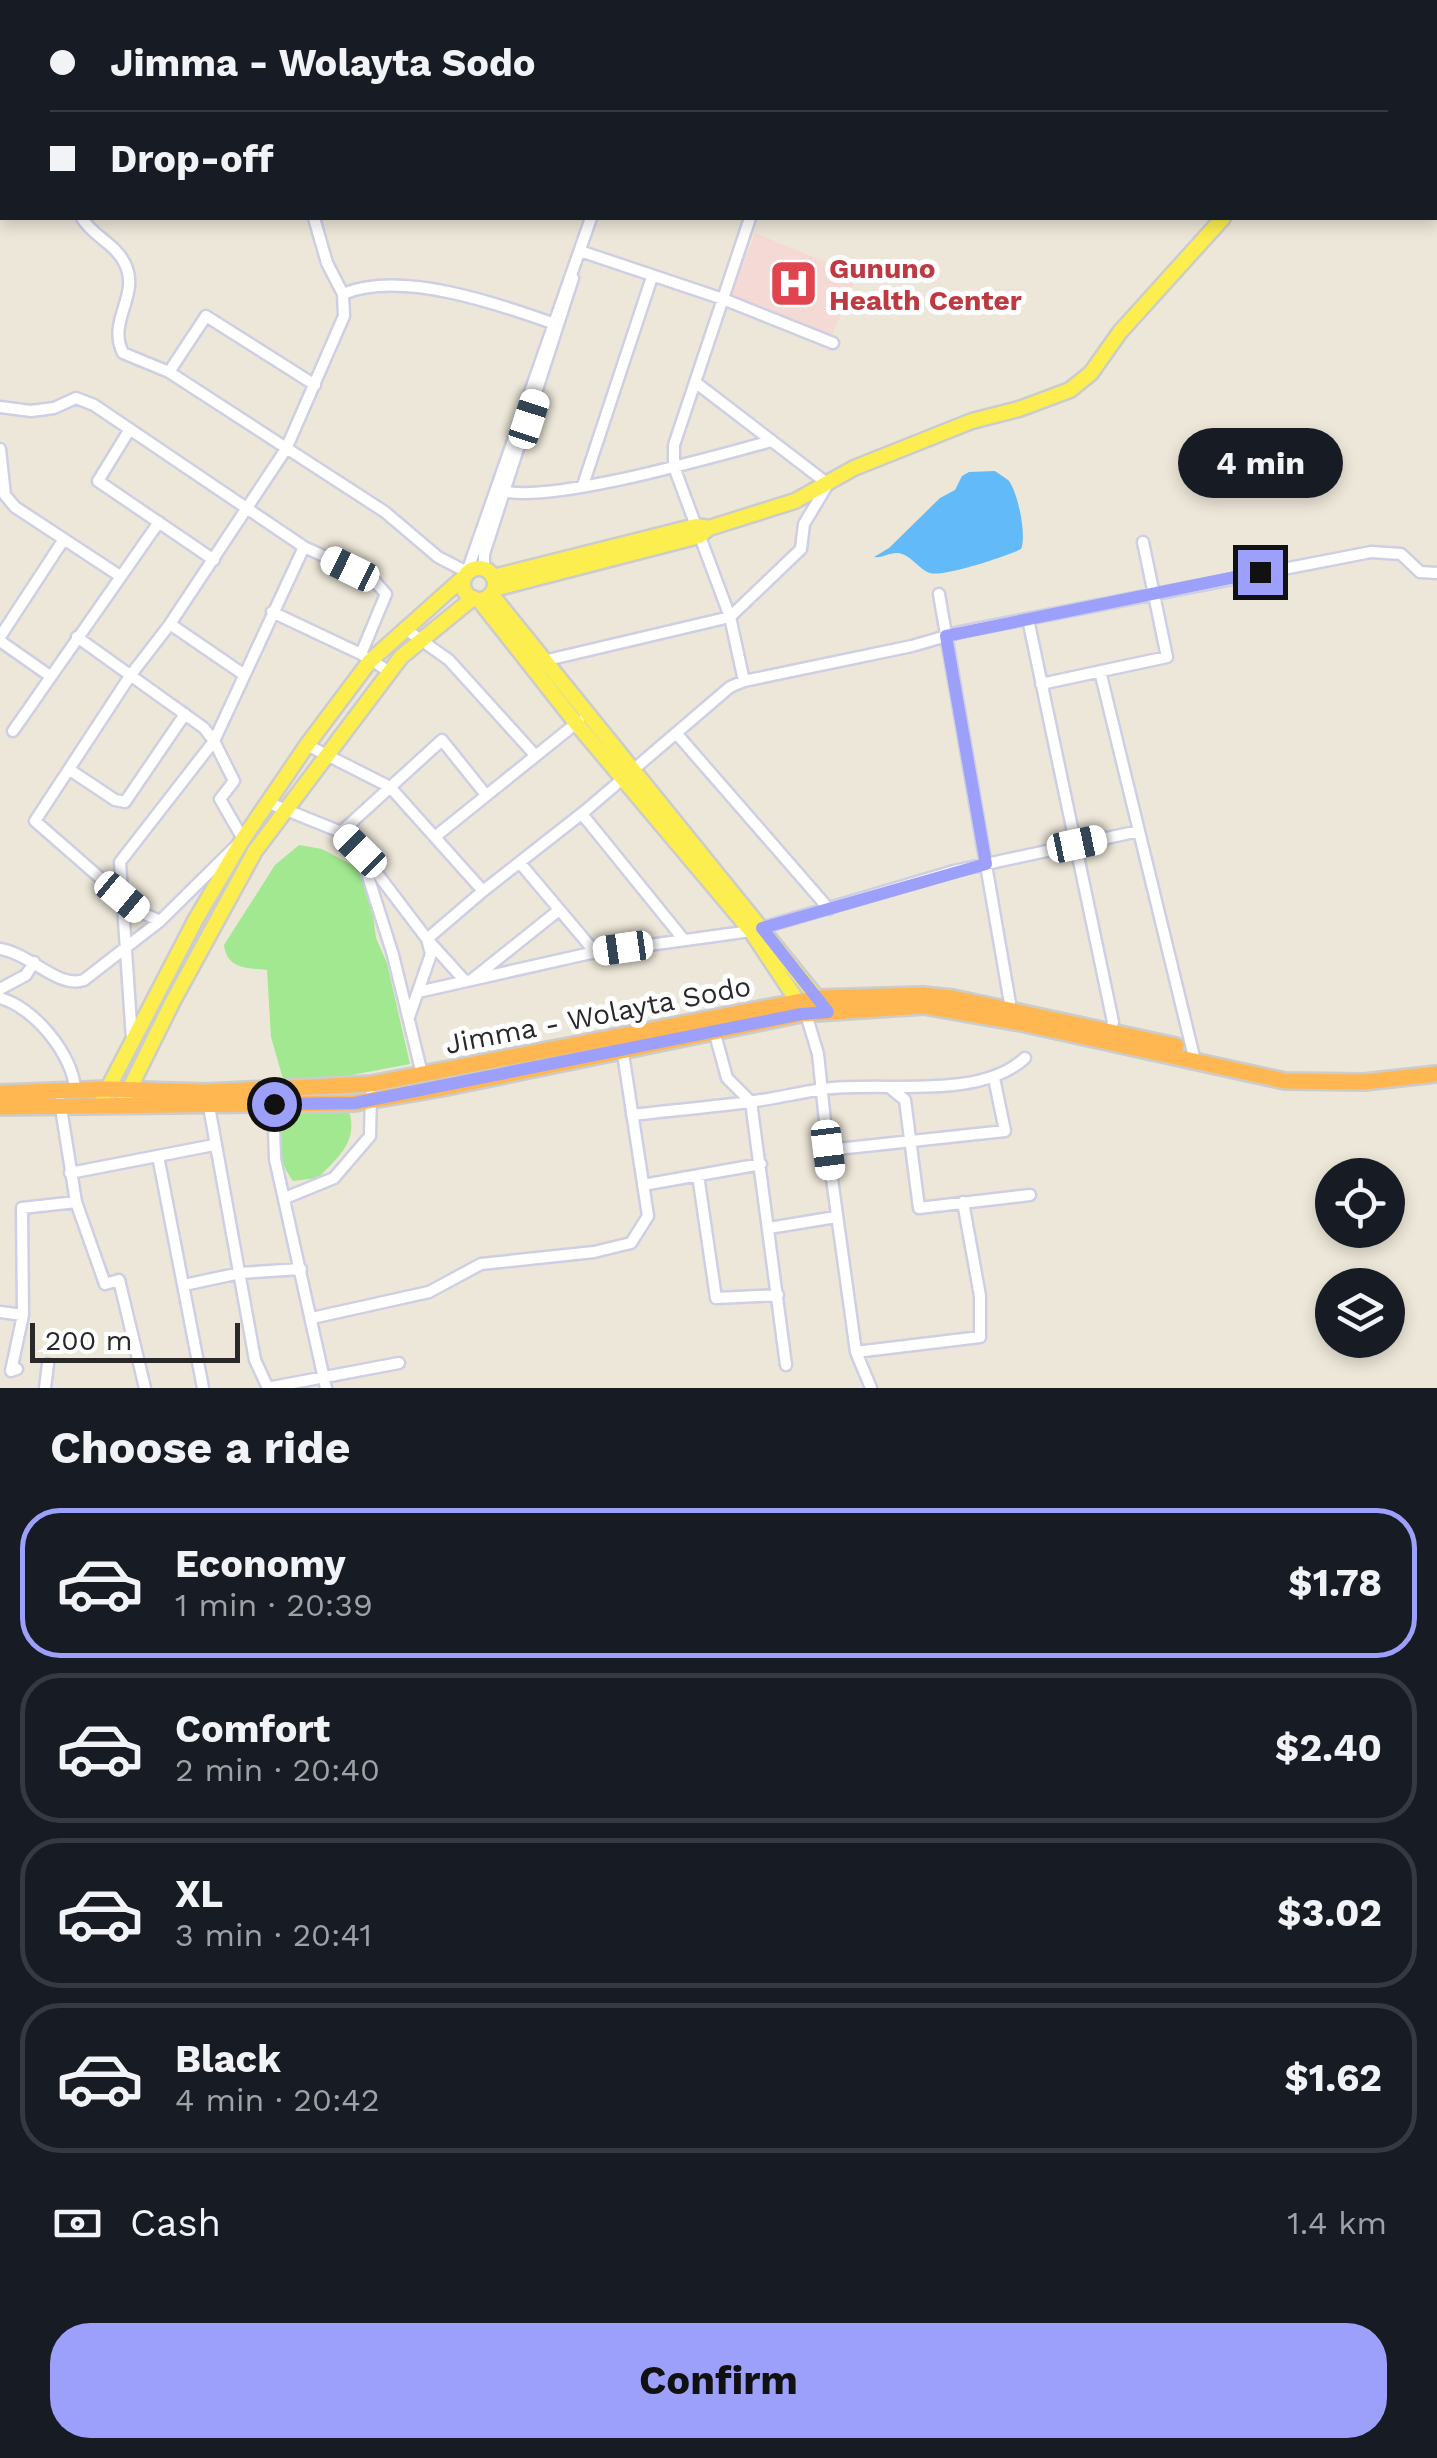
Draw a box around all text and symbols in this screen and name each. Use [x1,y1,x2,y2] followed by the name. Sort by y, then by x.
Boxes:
[110,41,536,85] text: Jimma - Wolayta Sodo
[110,137,274,181] text: Drop-off
[829,252,1022,317] place label: Gununo Health Center
[768,258,820,310] hospital icon: Gununo Health Center
[505,386,553,452] car
[1178,427,1342,497] callout: 4 min
[1216,444,1305,482] text: 4 min
[316,542,384,596] car
[1238,550,1283,595] route end
[328,819,392,883] car
[1045,823,1109,865] car
[89,866,155,928] car
[591,929,655,967] car
[442,969,754,1061] street label: Jimma - Wolayta Sodo
[252,1082,297,1127] route start
[809,1118,847,1182] car
[1315,1158,1405,1358] map controls
[1315,1158,1405,1248] button: locate
[1315,1268,1405,1358] button: layers
[30,1318,240,1362] scale bar
[45,1324,132,1357] text: 200 m
[50,1421,350,1474] text: Choose a ride
[55,1538,145,1628] icon: car
[175,1542,346,1586] text: Economy
[1288,1561,1382,1605] text: $1.78
[175,1586,373,1624] text: 1 min · 20:39
[55,1703,145,1793] icon: car
[175,1707,330,1751] text: Comfort
[1275,1726,1382,1770] text: $2.40
[175,1751,380,1789] text: 2 min · 20:40
[55,1868,145,1958] icon: car
[175,1872,223,1916] text: XL
[1277,1891,1382,1935] text: $3.02
[175,1916,372,1954] text: 3 min · 20:41
[55,2033,145,2123] icon: car
[175,2037,281,2081] text: Black
[1284,2056,1382,2100] text: $1.62
[175,2081,380,2119] text: 4 min · 20:42
[50,2196,105,2251] icon: cash
[130,2201,221,2245] text: Cash
[1287,2204,1387,2242] text: 1.4 km
[50,2323,1387,2438] button: Confirm

